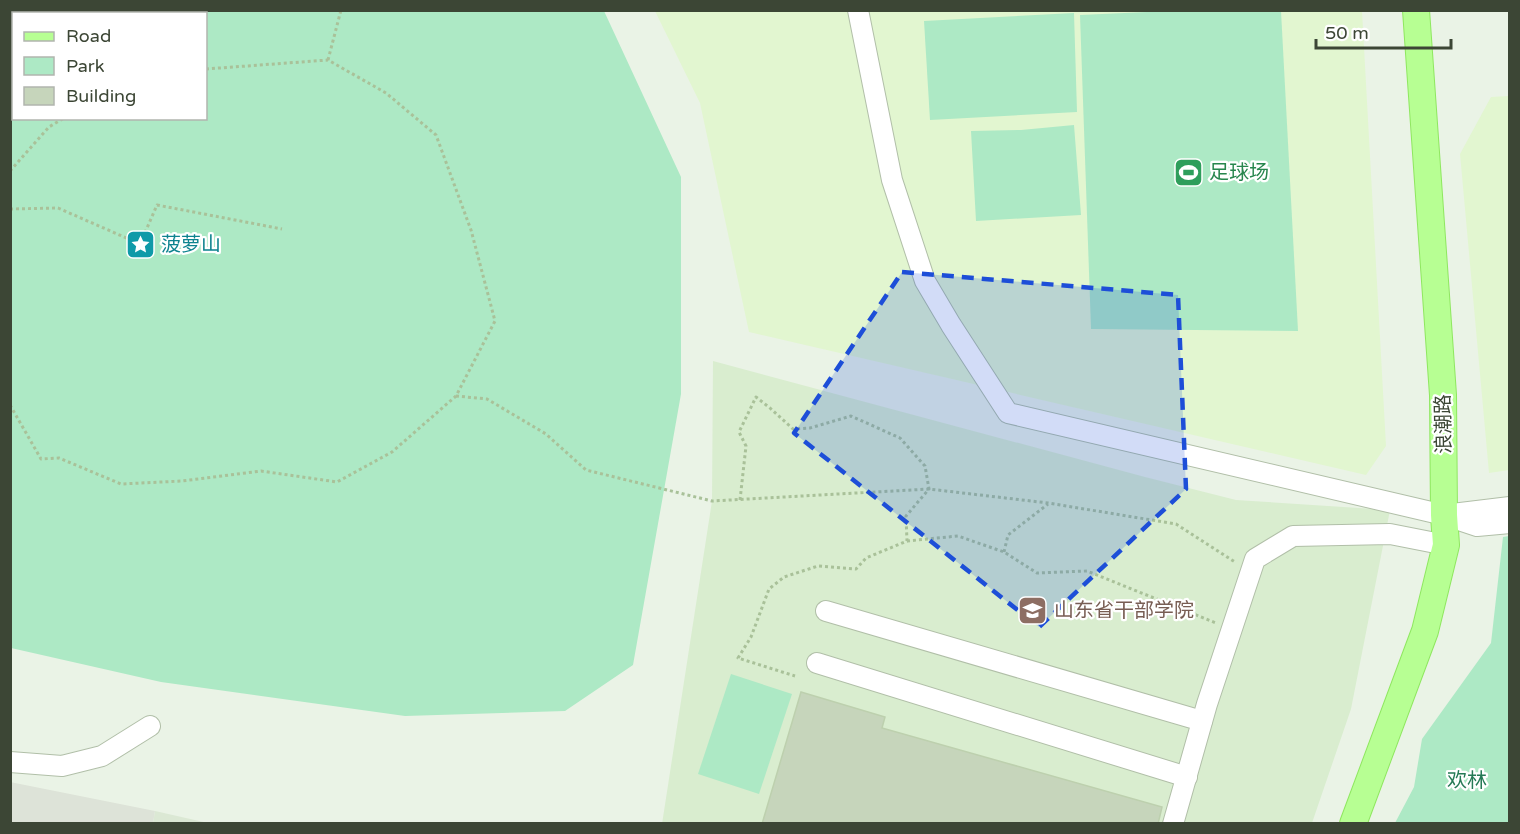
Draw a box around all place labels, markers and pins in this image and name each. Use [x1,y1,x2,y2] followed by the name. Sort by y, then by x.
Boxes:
[1172,156,1204,188] sports icon: 足球场
[1209,161,1269,185] place label: 足球场
[124,228,156,260] place icon: 菠萝山
[161,233,221,257] place label: 菠萝山
[1017,594,1049,626] school or university icon: 山东省干部学院
[1054,599,1194,623] place label: 山东省干部学院

